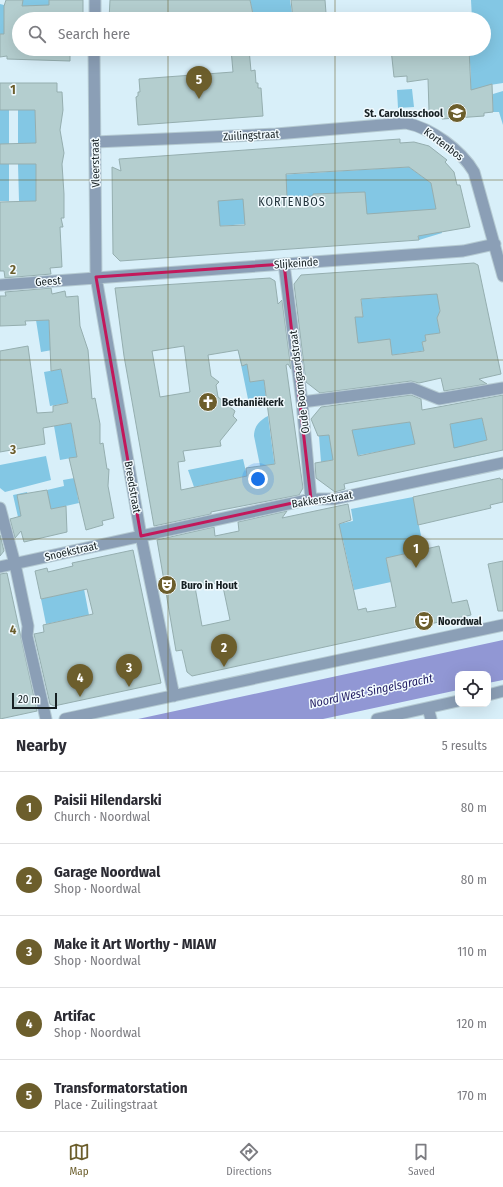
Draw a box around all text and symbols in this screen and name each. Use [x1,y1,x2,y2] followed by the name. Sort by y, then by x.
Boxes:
[12,12,491,56] search box
[26,23,48,45] icon: search
[58,25,130,43] text: Search here
[186,66,212,99] pin: 5
[10,82,16,97] text: 1
[446,102,468,124] school or university icon: St. Carolusschool
[364,107,444,120] place label: St. Carolusschool
[421,125,466,164] street label: Kortenbos
[223,128,280,143] street label: Zuilingstraat
[89,138,102,188] street label: Vleerstraat
[258,195,326,209] district label: KORTENBOS
[274,255,319,272] street label: Slijkeinde
[9,262,16,277] text: 2
[35,274,62,289] street label: Geest
[287,329,312,434] street label: Oude Boomgaardstraat
[197,391,219,413] church icon: Bethaniëkerk
[222,396,284,409] place label: Bethaniëkerk
[9,442,16,457] text: 3
[122,460,144,514] street label: Breedstraat
[248,469,268,489] your location
[291,488,354,511] street label: Bakkersstraat
[403,535,429,568] pin: 1
[44,539,99,564] street label: Snoekstraat
[156,574,178,596] theatre icon: Buro in Hout
[181,579,238,592] place label: Buro in Hout
[413,610,435,632] theatre icon: Noordwal
[438,615,483,628] place label: Noordwal
[10,622,17,637] text: 4
[211,634,237,667] pin: 2
[116,654,142,687] pin: 3
[67,664,93,697] pin: 4
[308,671,434,711] water label: Noord West Singelsgracht
[455,671,491,707] map controls
[455,671,491,707] button: locate
[12,691,57,710] scale bar
[18,693,40,706] text: 20 m
[16,735,67,756] text: Nearby
[442,738,487,753] text: 5 results
[54,791,162,809] text: Paisii Hilendarski
[26,800,32,815] text: 1
[461,800,487,815] text: 80 m
[54,809,150,824] text: Church · Noordwal
[54,863,160,881] text: Garage Noordwal
[26,872,32,887] text: 2
[461,872,487,887] text: 80 m
[54,881,141,896] text: Shop · Noordwal
[54,935,216,953] text: Make it Art Worthy - MIAW
[26,944,32,959] text: 3
[457,944,487,959] text: 110 m
[54,953,141,968] text: Shop · Noordwal
[54,1007,95,1025] text: Artifac
[26,1016,32,1031] text: 4
[456,1016,487,1031] text: 120 m
[54,1025,141,1040] text: Shop · Noordwal
[54,1079,188,1097] text: Transformatorstation
[26,1088,32,1103] text: 5
[457,1088,487,1103] text: 170 m
[54,1097,157,1112] text: Place · Zuilingstraat
[68,1141,90,1178] tab: Map
[226,1141,272,1178] tab: Directions
[408,1141,435,1178] tab: Saved

